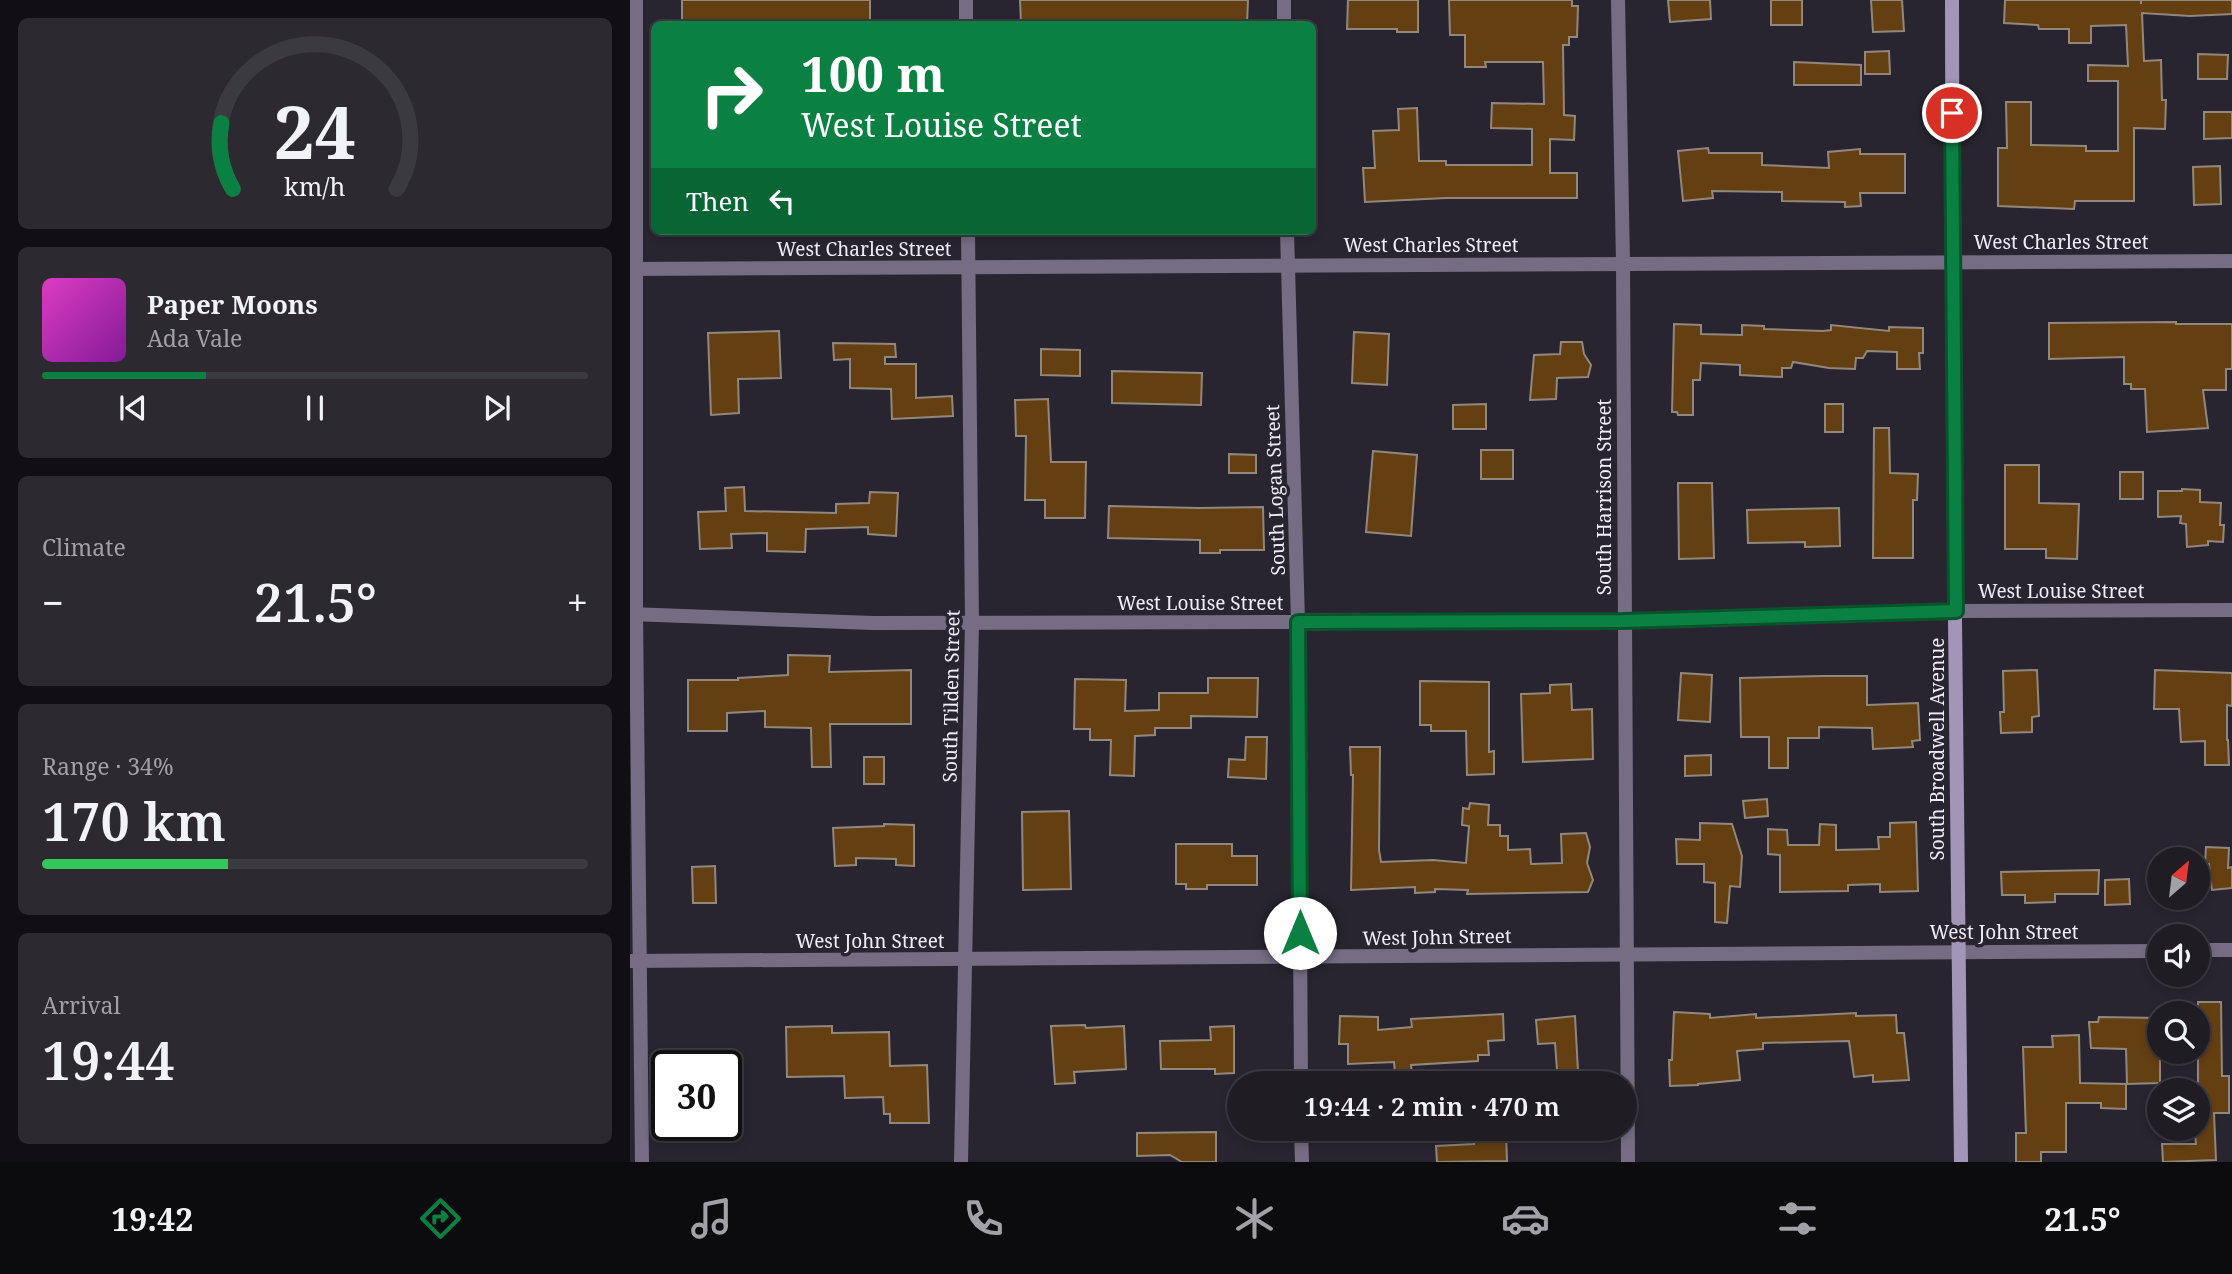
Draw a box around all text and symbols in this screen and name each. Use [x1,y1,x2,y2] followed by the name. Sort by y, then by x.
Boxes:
[801,40,945,106] text: 100 m
[686,49,777,140] icon: right
[274,82,356,181] text: 24
[1922,83,1982,143] pin
[1933,94,1971,132] icon: arrive
[801,103,1082,146] text: West Louise Street
[284,169,346,203] text: km/h
[763,182,801,220] icon: left
[686,183,749,219] text: Then
[1973,229,2149,255] street label: West Charles Street
[1343,232,1519,258] street label: West Charles Street
[776,236,952,262] street label: West Charles Street
[147,286,318,322] text: Paper Moons
[147,322,242,354] text: Ada Vale
[114,389,152,427] icon: previous
[296,389,334,427] icon: pause
[478,389,516,427] icon: next
[1591,398,1617,595] street label: South Harrison Street
[1259,404,1291,576] street label: South Logan Street
[42,531,126,563] text: Climate
[254,566,377,637] text: 21.5°
[42,576,64,628] text: −
[567,576,588,628] text: +
[1978,578,2145,604] street label: West Louise Street
[1117,590,1284,616] street label: West Louise Street
[936,609,966,783] street label: South Tilden Street
[1924,638,1950,860] street label: South Broadwell Avenue
[42,750,174,782] text: Range · 34%
[42,785,226,856] text: 170 km
[2147,847,2210,910] north arrow
[2147,847,2210,1141] map controls
[1263,896,1337,970] position arrow
[1929,919,2079,945] street label: West John Street
[1362,923,1512,951] street label: West John Street
[2147,924,2210,987] button: sound
[795,928,945,954] street label: West John Street
[42,989,121,1021] text: Arrival
[2147,1001,2210,1064] button: search
[42,1024,175,1095] text: 19:44
[651,1050,742,1141] speed limit sign: 30
[2147,1078,2210,1141] button: layers
[1304,1088,1560,1124] text: 19:44 · 2 min · 470 m
[416,1194,465,1243] icon: directions
[687,1194,736,1243] icon: music
[959,1194,1008,1243] icon: phone
[1230,1194,1279,1243] icon: climate
[1501,1194,1550,1243] icon: car
[1773,1194,1822,1243] icon: filters
[111,1197,193,1240] text: 19:42
[2044,1197,2121,1240] text: 21.5°

